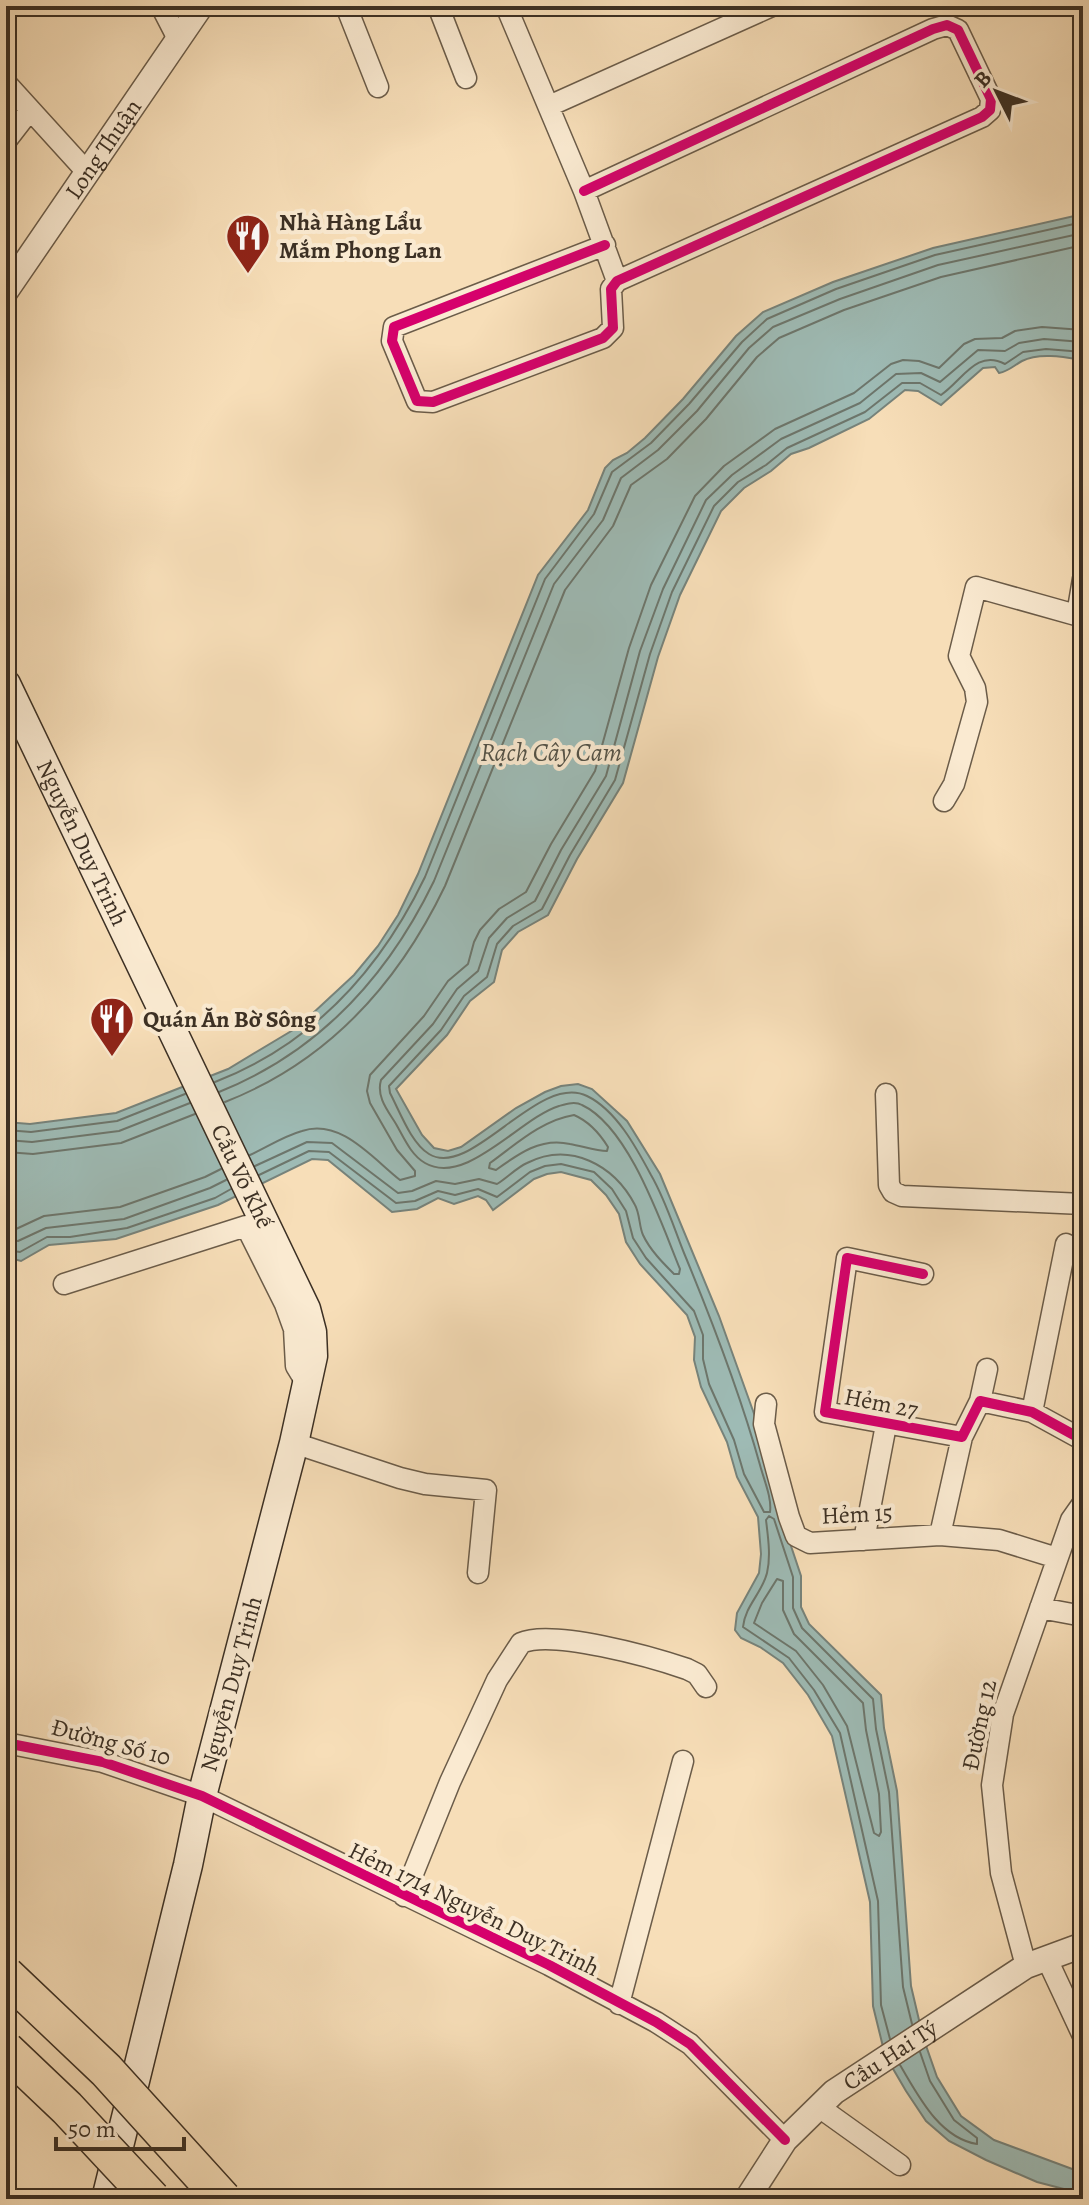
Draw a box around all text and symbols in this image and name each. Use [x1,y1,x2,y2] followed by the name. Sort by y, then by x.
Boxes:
[957,52,1037,132] north arrow
[967,64,999,94] text: B
[57,92,149,206] street label: Long Thuận
[279,206,442,266] place label: Nhà Hàng Lẩu Mắm Phong Lan
[224,212,272,275] restaurant icon: Nhà Hàng Lẩu Mắm Phong Lan
[480,735,622,770] water label: Rạch Cây Cam
[29,754,136,931] street label: Nguyễn Duy Trinh
[88,995,136,1058] restaurant icon: Quán Ăn Bờ Sông
[143,1003,317,1035] place label: Quán Ăn Bờ Sông
[204,1119,281,1234] street label: Cầu Võ Khế
[841,1380,922,1426] street label: Hẻm 27
[820,1496,894,1532] street label: Hẻm 15
[192,1593,270,1775] street label: Nguyễn Duy Trinh
[954,1677,1004,1773] street label: Đường 12
[48,1711,174,1773] street label: Đường Số 10
[343,1834,605,1984] street label: Hẻm 1714 Nguyễn Duy Trinh
[837,2012,944,2098] street label: Cầu Hai Tý
[56,2101,184,2151] scale bar
[68,2113,116,2145] text: 50 m

